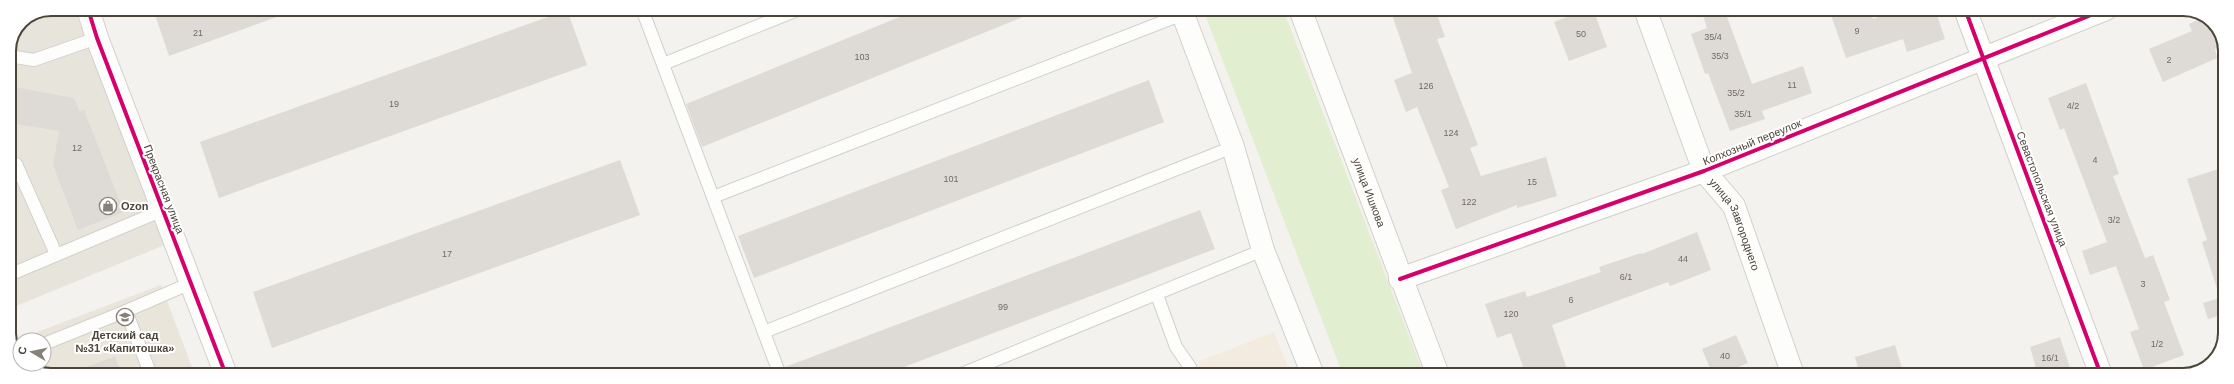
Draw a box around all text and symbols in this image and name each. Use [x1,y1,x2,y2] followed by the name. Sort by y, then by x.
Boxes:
[1854,26,1860,36] house number: 9
[193,28,203,38] house number: 21
[1576,29,1586,39] house number: 50
[1704,32,1722,42] house number: 35/4
[1711,51,1729,61] house number: 35/3
[854,52,870,62] house number: 103
[2166,55,2172,65] house number: 2
[1787,80,1797,90] house number: 11
[1418,81,1434,91] house number: 126
[1727,88,1745,98] house number: 35/2
[389,99,399,109] house number: 19
[2067,101,2079,111] house number: 4/2
[1734,109,1752,119] house number: 35/1
[1701,117,1803,167] street label: Колхозный переулок
[1443,128,1459,138] house number: 124
[2014,130,2070,249] street label: Севастопольская улица
[72,143,82,153] house number: 12
[142,143,187,236] street label: Прекрасная улица
[2092,155,2098,165] house number: 4
[1351,156,1388,229] street label: улица Ишкова
[943,174,959,184] house number: 101
[1707,176,1762,272] street label: улица Завгороднего
[1527,177,1537,187] house number: 15
[98,196,118,216] shop icon: Ozon
[1461,197,1477,207] house number: 122
[121,200,149,212] place label: Ozon
[2108,215,2120,225] house number: 3/2
[442,249,452,259] house number: 17
[1678,254,1688,264] house number: 44
[1620,272,1632,282] house number: 6/1
[2140,279,2146,289] house number: 3
[1568,295,1574,305] house number: 6
[998,302,1008,312] house number: 99
[115,307,135,327] school or university icon: Детский сад №31 «Капитошка»
[1503,309,1519,319] house number: 120
[76,329,174,354] place label: Детский сад №31 «Капитошка»
[12,332,52,372] north arrow
[2151,339,2163,349] house number: 1/2
[16,346,29,355] text: С
[1720,351,1730,361] house number: 40
[2041,353,2059,363] house number: 16/1

